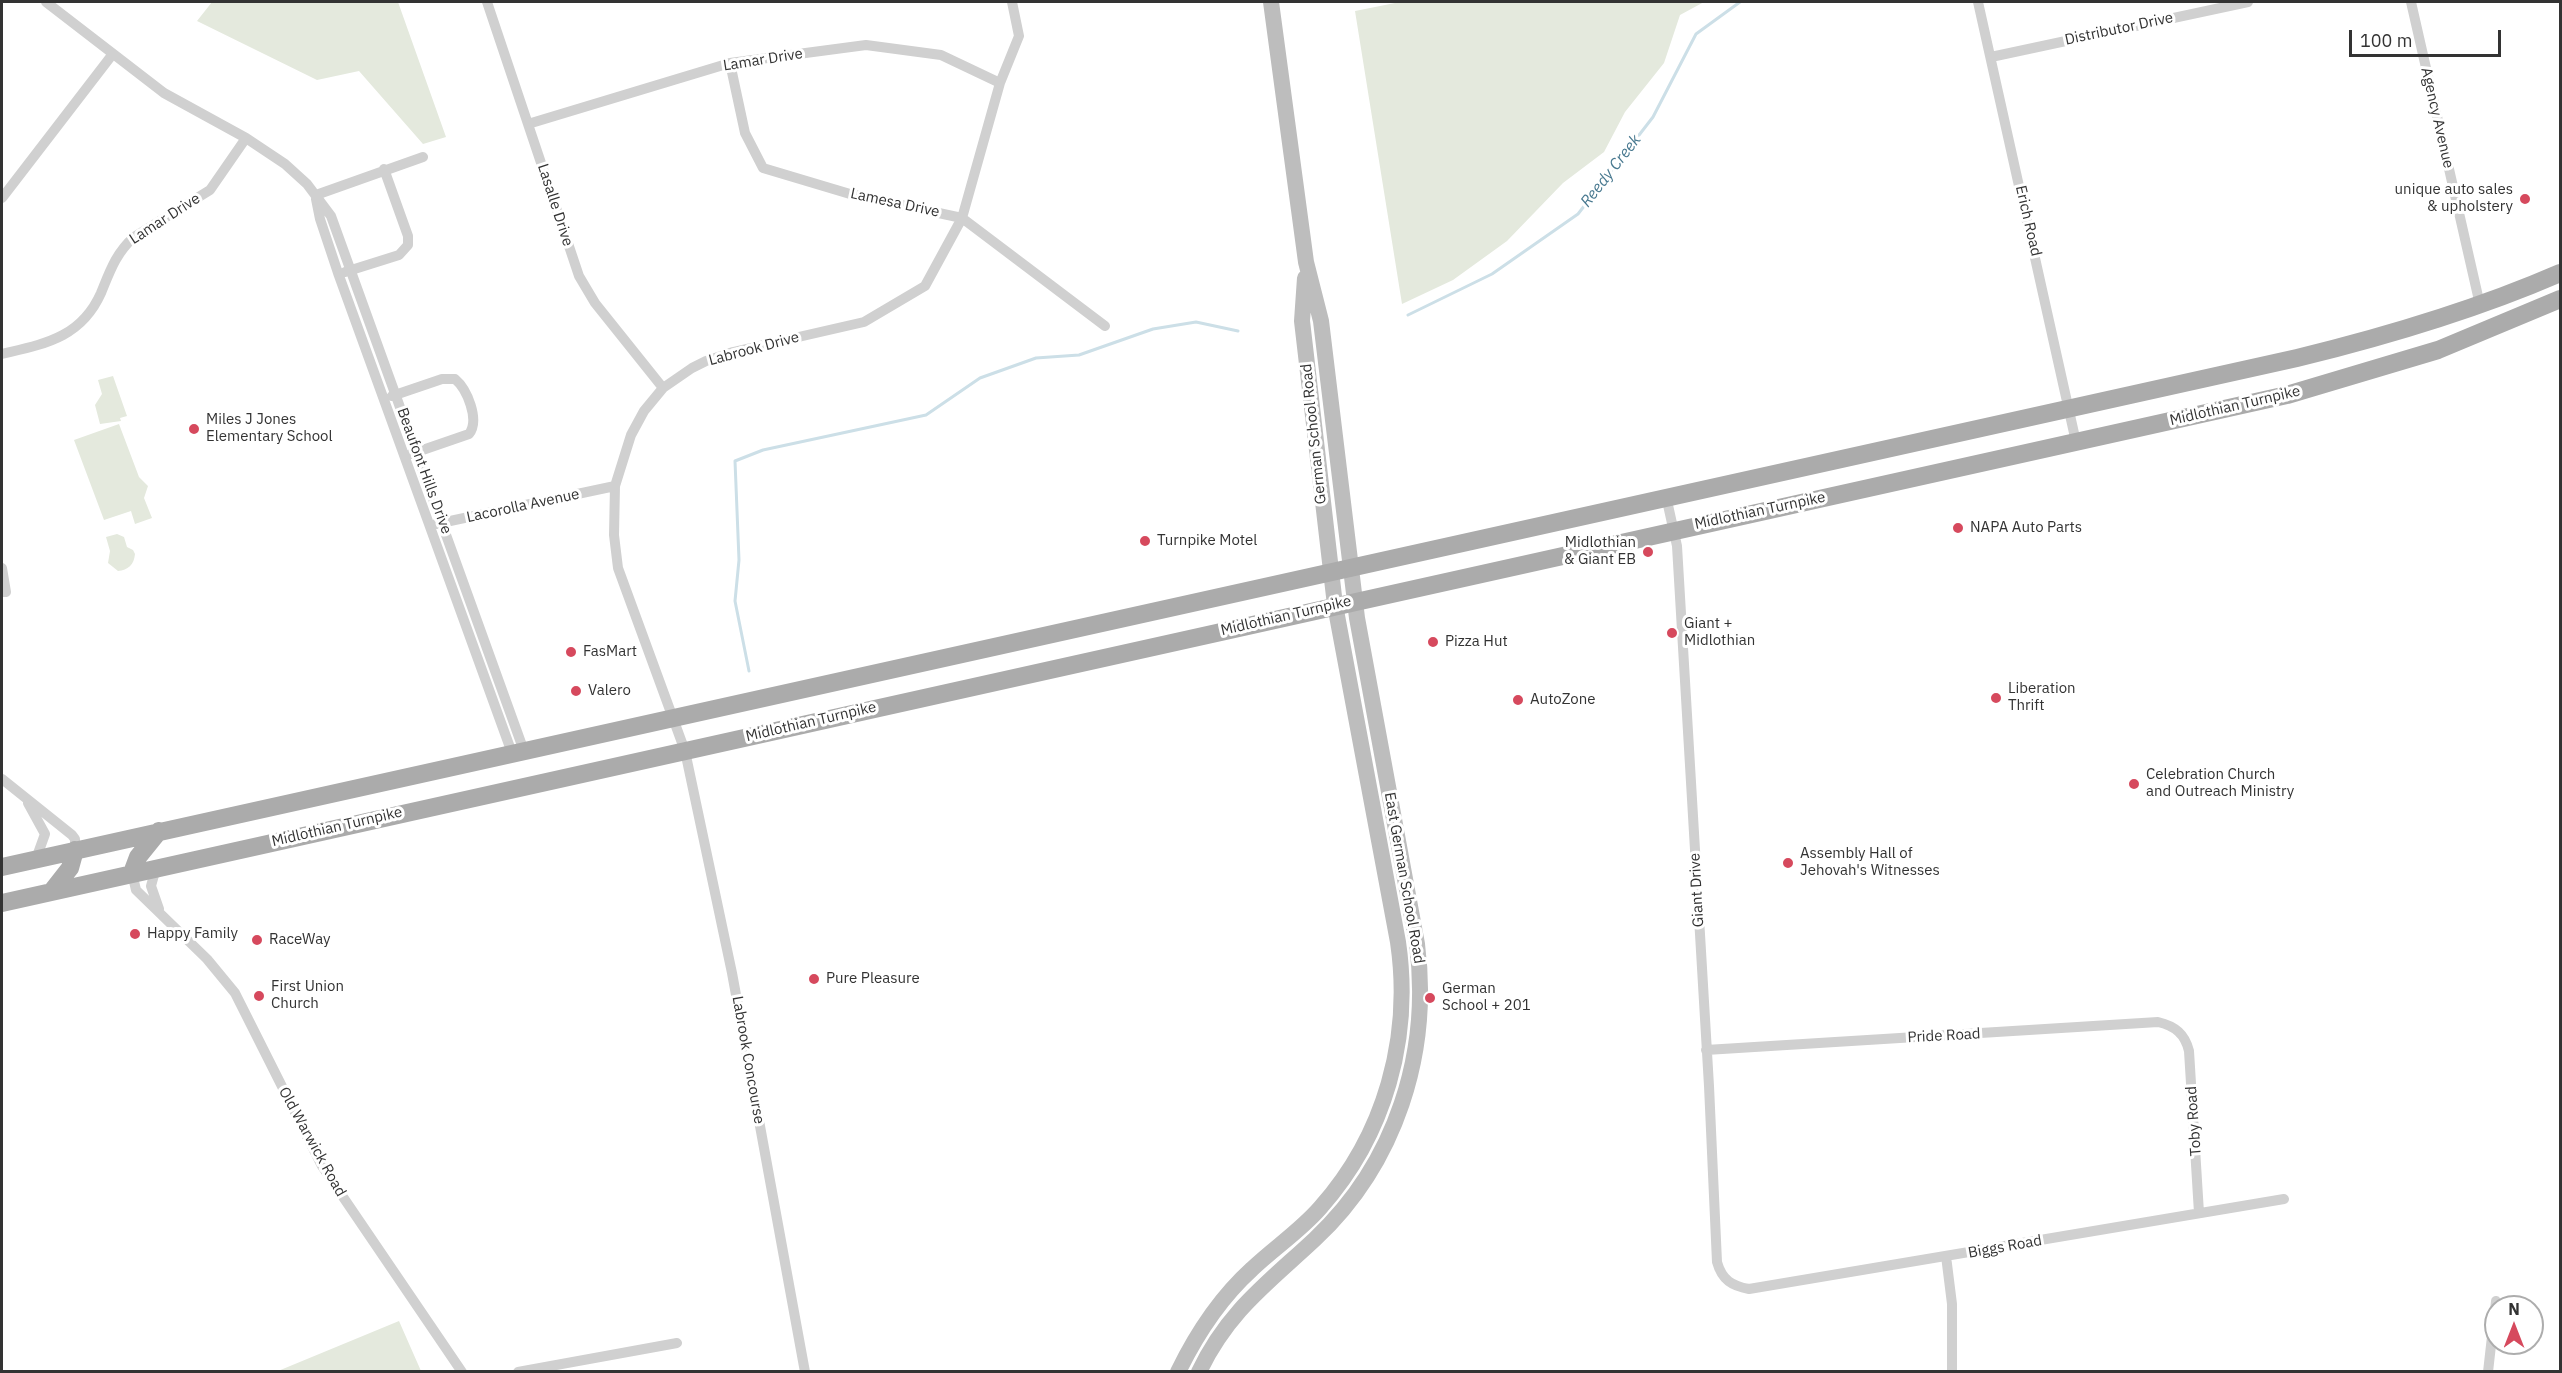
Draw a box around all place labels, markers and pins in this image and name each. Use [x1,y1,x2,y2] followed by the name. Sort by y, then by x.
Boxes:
[2395,181,2513,216] place label: unique auto sales & upholstery
[2518,192,2532,206] marker: unique auto sales & upholstery
[206,411,333,446] place label: Miles J Jones Elementary School
[187,422,201,436] marker: Miles J Jones Elementary School
[1970,519,2082,537] place label: NAPA Auto Parts
[1951,521,1965,535] marker: NAPA Auto Parts
[1157,532,1257,550] place label: Turnpike Motel
[1138,534,1152,548] marker: Turnpike Motel
[1564,534,1636,569] place label: Midlothian & Giant EB
[1641,545,1655,559] marker: Midlothian & Giant EB
[1684,615,1755,650] place label: Giant + Midlothian
[1665,626,1679,640] marker: Giant + Midlothian
[1445,633,1508,651] place label: Pizza Hut
[1426,635,1440,649] marker: Pizza Hut
[583,643,637,661] place label: FasMart
[564,645,578,659] marker: FasMart
[2008,680,2076,715] place label: Liberation Thrift
[588,682,631,700] place label: Valero
[569,684,583,698] marker: Valero
[1530,691,1595,709] place label: AutoZone
[1989,691,2003,705] marker: Liberation Thrift
[1511,693,1525,707] marker: AutoZone
[2146,766,2294,801] place label: Celebration Church and Outreach Ministry
[2127,777,2141,791] marker: Celebration Church and Outreach Ministry
[1800,845,1940,880] place label: Assembly Hall of Jehovah's Witnesses
[1781,856,1795,870] marker: Assembly Hall of Jehovah's Witnesses
[147,925,238,943] place label: Happy Family
[128,927,142,941] marker: Happy Family
[269,931,331,949] place label: RaceWay
[250,933,264,947] marker: RaceWay
[826,970,920,988] place label: Pure Pleasure
[807,972,821,986] marker: Pure Pleasure
[271,978,344,1013] place label: First Union Church
[1442,980,1531,1015] place label: German School + 201
[252,989,266,1003] marker: First Union Church
[1423,991,1437,1005] marker: German School + 201

